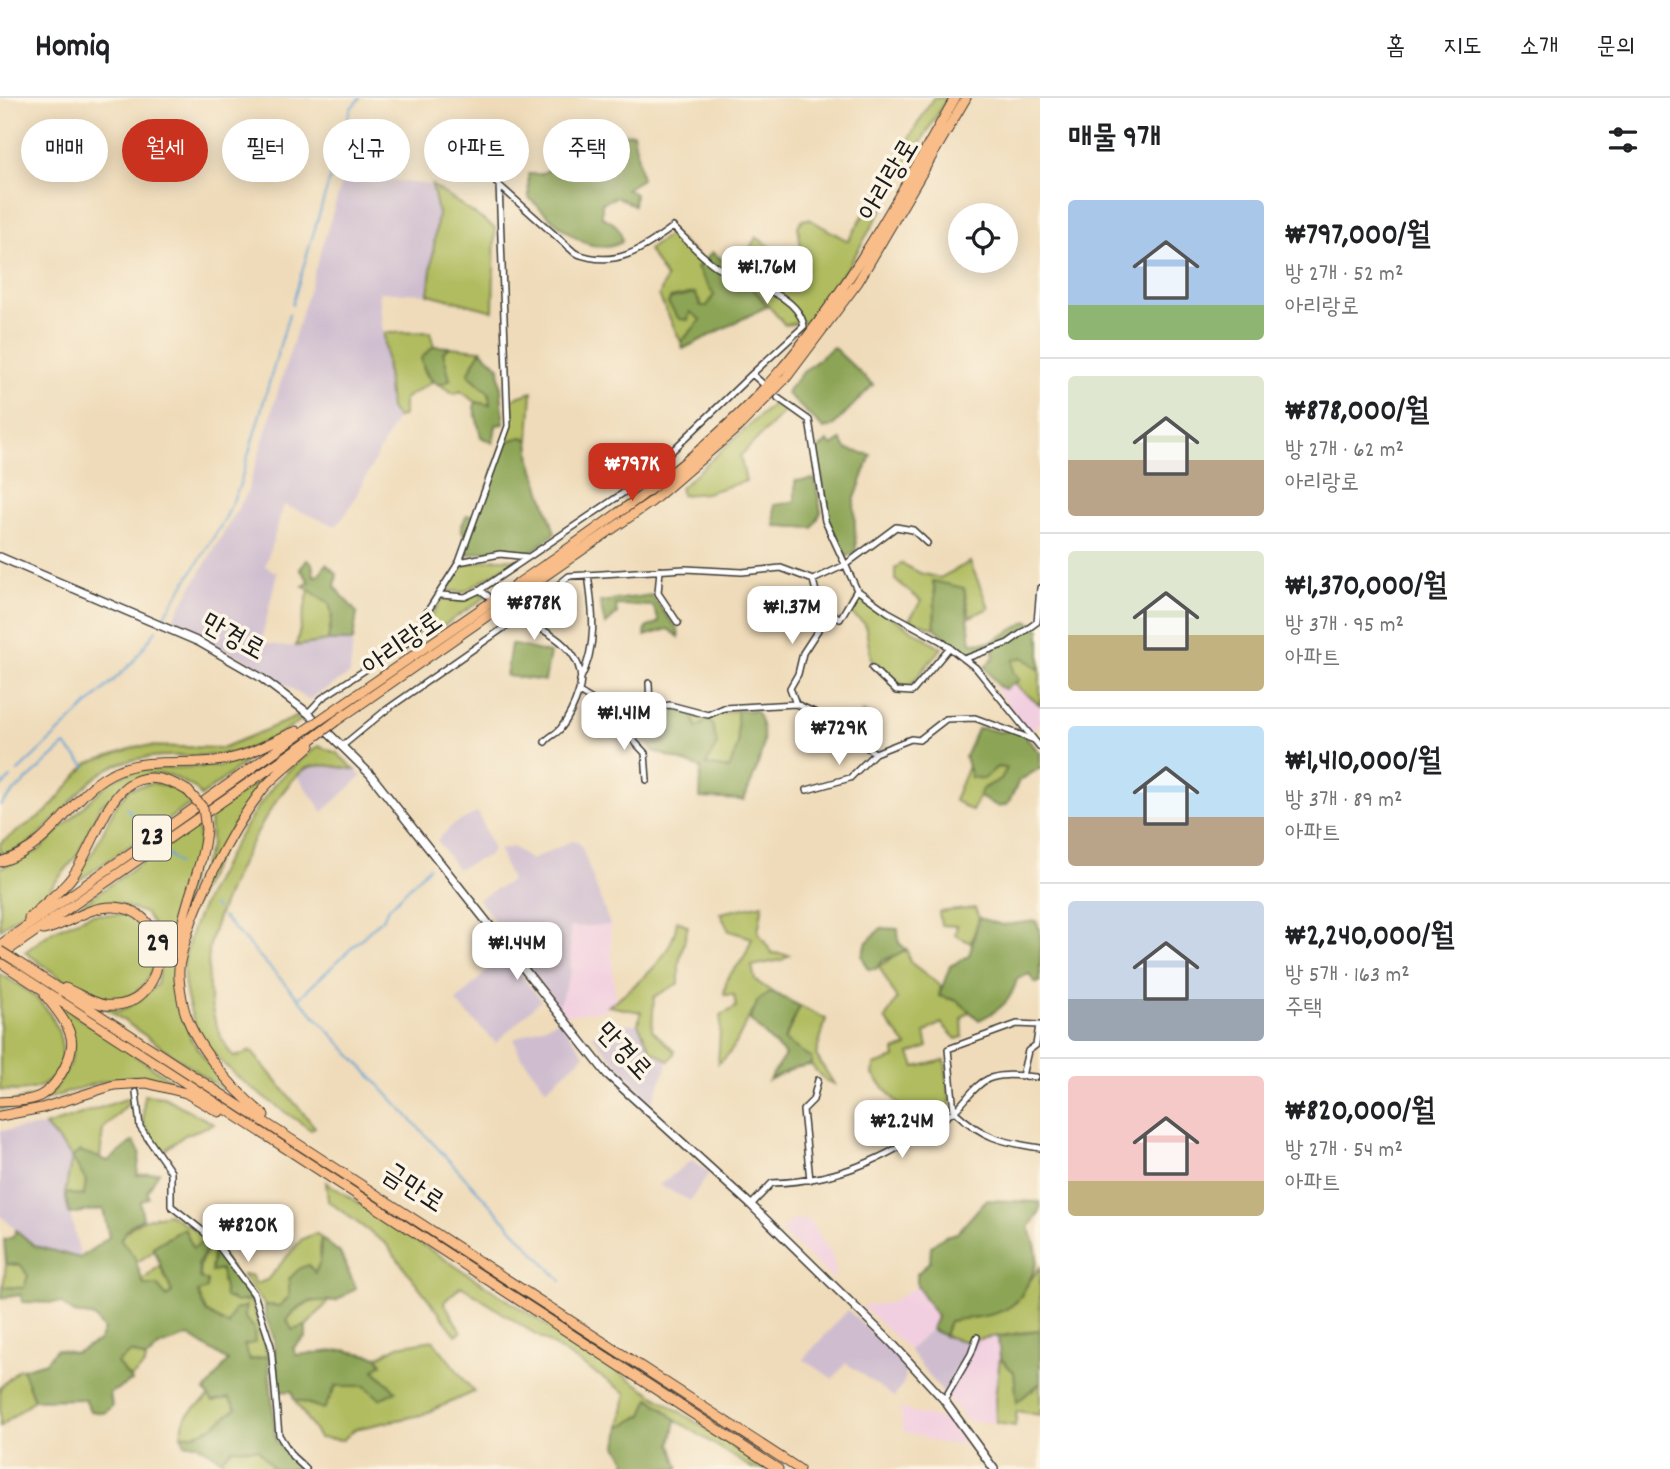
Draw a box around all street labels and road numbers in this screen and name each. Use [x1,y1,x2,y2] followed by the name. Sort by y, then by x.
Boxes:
[851,132,931,230] street label: 아리랑로
[356,604,452,688] street label: 아리랑로
[193,605,271,673] street label: 만경로
[133,816,171,860] road number: 23
[139,922,177,966] road number: 29
[584,1015,660,1091] street label: 만경로
[373,1155,451,1225] street label: 금만로

